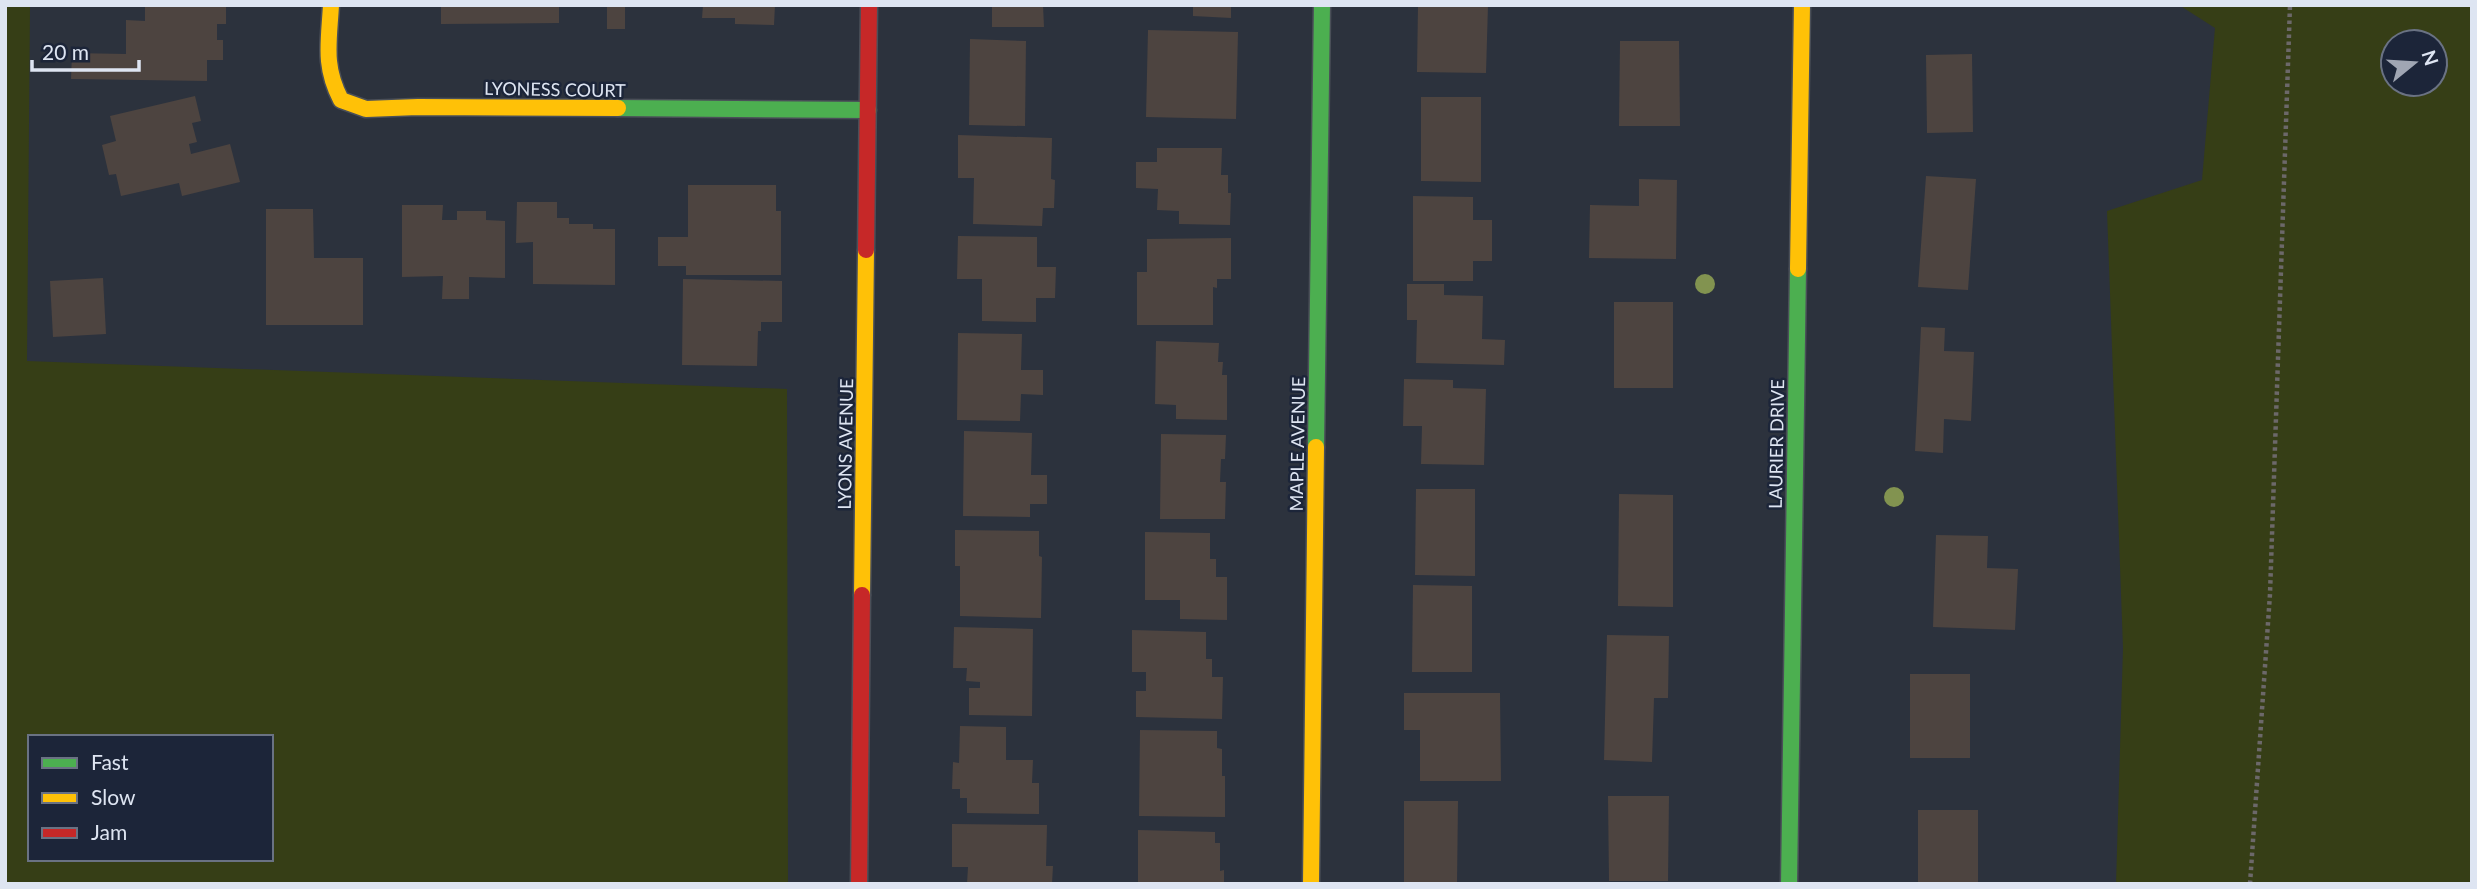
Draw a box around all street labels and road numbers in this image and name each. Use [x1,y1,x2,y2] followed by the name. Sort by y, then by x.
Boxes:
[484,77,626,101] street label: LYONESS COURT
[1285,377,1309,511] street label: MAPLE AVENUE
[833,378,857,510] street label: LYONS AVENUE
[1764,379,1788,509] street label: LAURIER DRIVE

